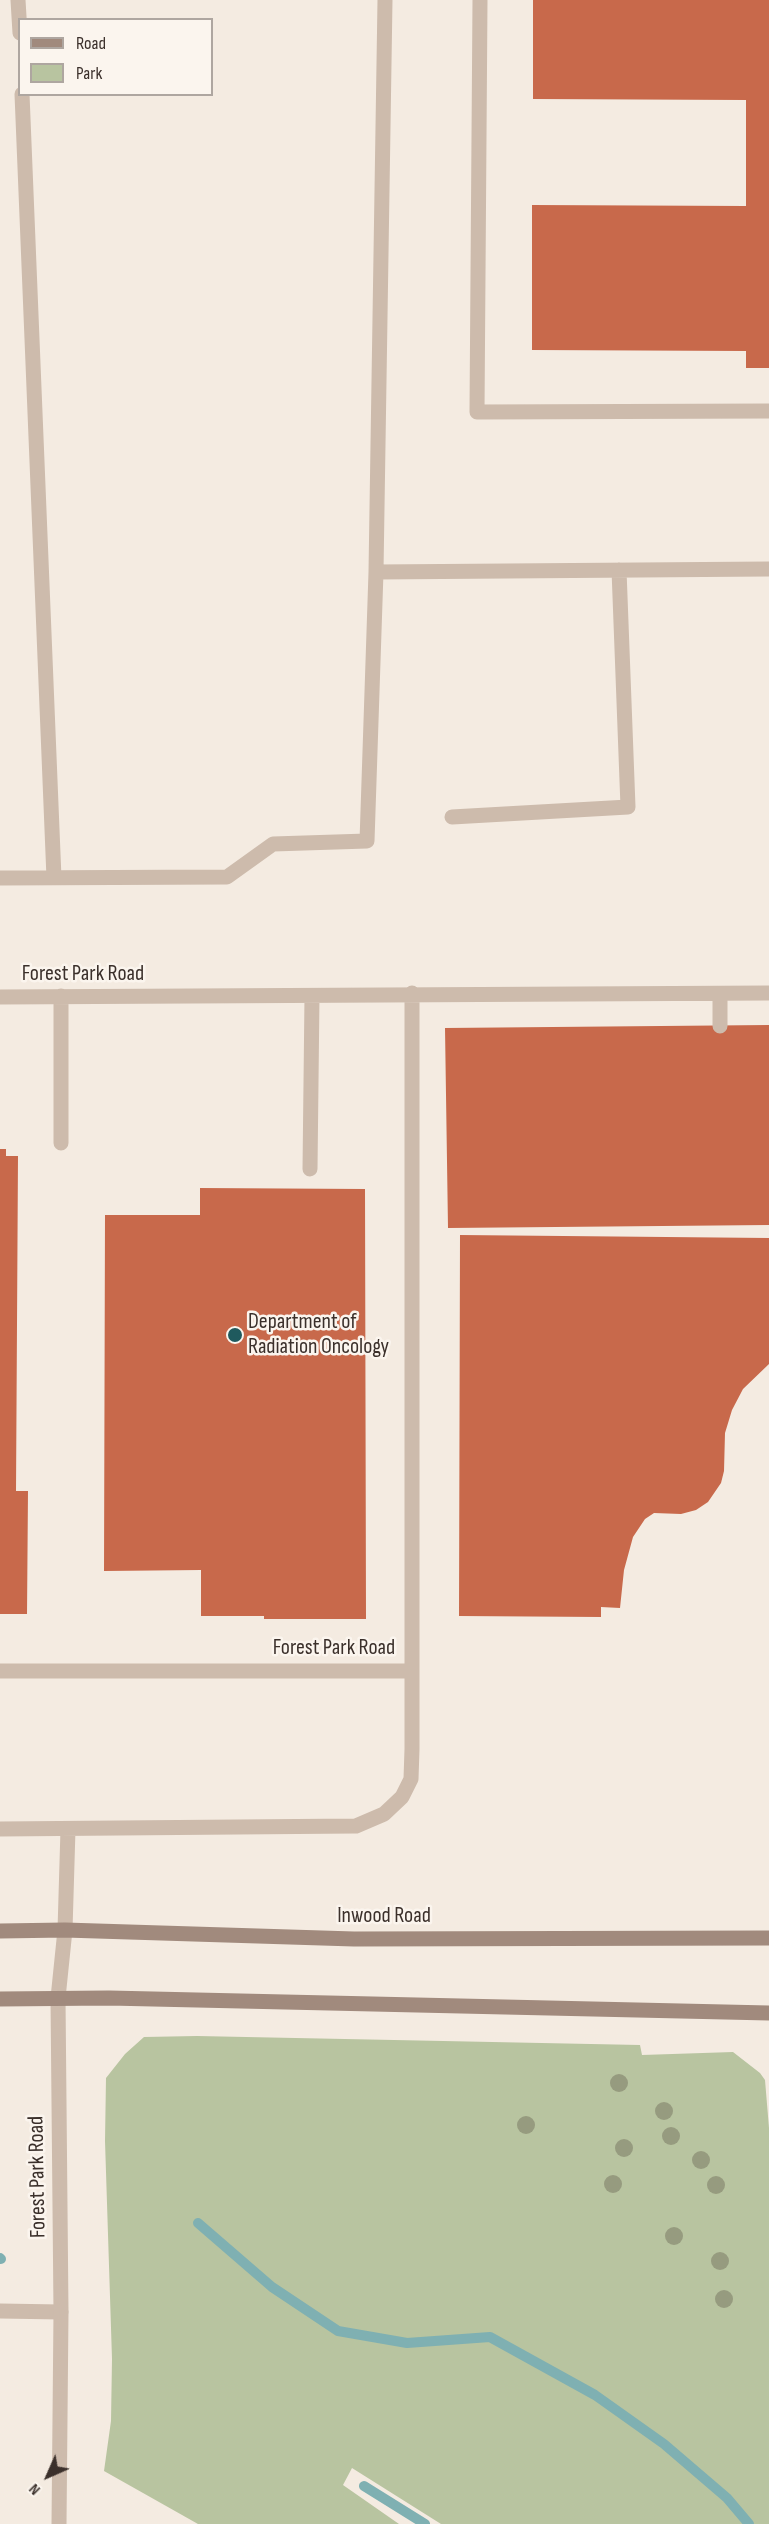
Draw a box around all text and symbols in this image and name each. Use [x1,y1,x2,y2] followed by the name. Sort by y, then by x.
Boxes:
[18,18,213,96] legend
[76,33,106,54] text: Road
[76,63,102,84] text: Park
[22,961,144,987] street label: Forest Park Road
[248,1309,389,1360] place label: Department of Radiation Oncology
[226,1326,244,1344] marker: Department of Radiation Oncology
[273,1635,395,1661] street label: Forest Park Road
[337,1903,431,1929] street label: Inwood Road
[24,2116,52,2238] street label: Forest Park Road
[18,2446,78,2506] north arrow
[25,2479,45,2499] text: N

